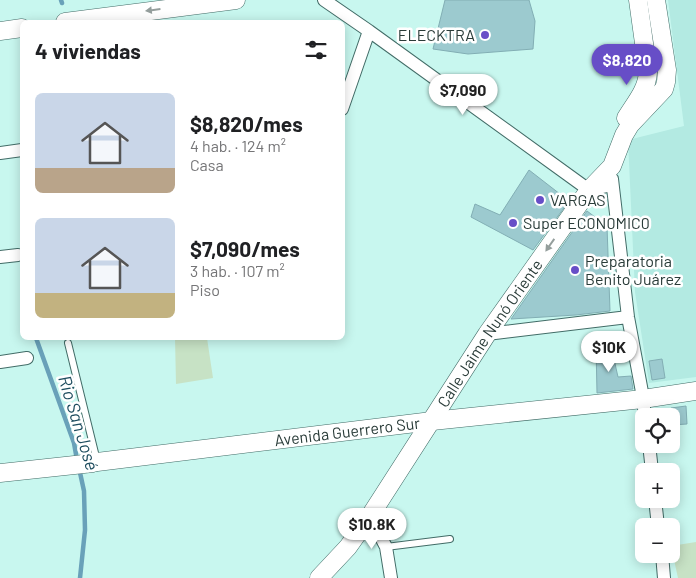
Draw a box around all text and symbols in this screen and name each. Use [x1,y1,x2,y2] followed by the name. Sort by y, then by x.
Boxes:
[145,7,161,15] one-way arrow
[398,25,475,44] place label: ELECKTRA
[479,29,491,41] marker: ELECKTRA
[302,36,330,64] icon: filters
[35,38,141,63] text: 4 viviendas
[586,44,668,86] pin: $8,820
[603,50,651,69] text: $8,820
[422,74,504,116] pin: $7,090
[440,80,486,99] text: $7,090
[190,111,303,136] text: $8,820/mes
[75,113,135,173] icon: home
[190,136,286,155] text: 4 hab. · 124 m²
[190,155,224,174] text: Casa
[550,190,606,209] place label: VARGAS
[534,194,546,206] marker: VARGAS
[523,213,650,232] place label: Super EC0N0MIC0
[507,217,519,229] marker: Super EC0N0MIC0
[190,236,300,261] text: $7,090/mes
[75,238,135,298] icon: home
[545,239,555,252] one-way arrow
[585,251,681,288] place label: Preparatoria Benito Juárez
[433,255,546,410] street label: Calle Jaime Nunó Oriente
[190,261,285,280] text: 3 hab. · 107 m²
[569,264,581,276] marker: Preparatoria Benito Juárez
[190,280,220,299] text: Piso
[579,330,639,373] pin: $10K
[592,337,626,356] text: $10K
[54,373,104,473] water label: Rio San José
[635,408,680,563] map controls
[635,408,680,453] button: locate
[273,413,421,449] street label: Avenida Guerrero Sur
[635,463,680,508] button: +
[331,508,413,550] pin: $10.8K
[349,514,395,533] text: $10.8K
[635,518,680,563] button: −

